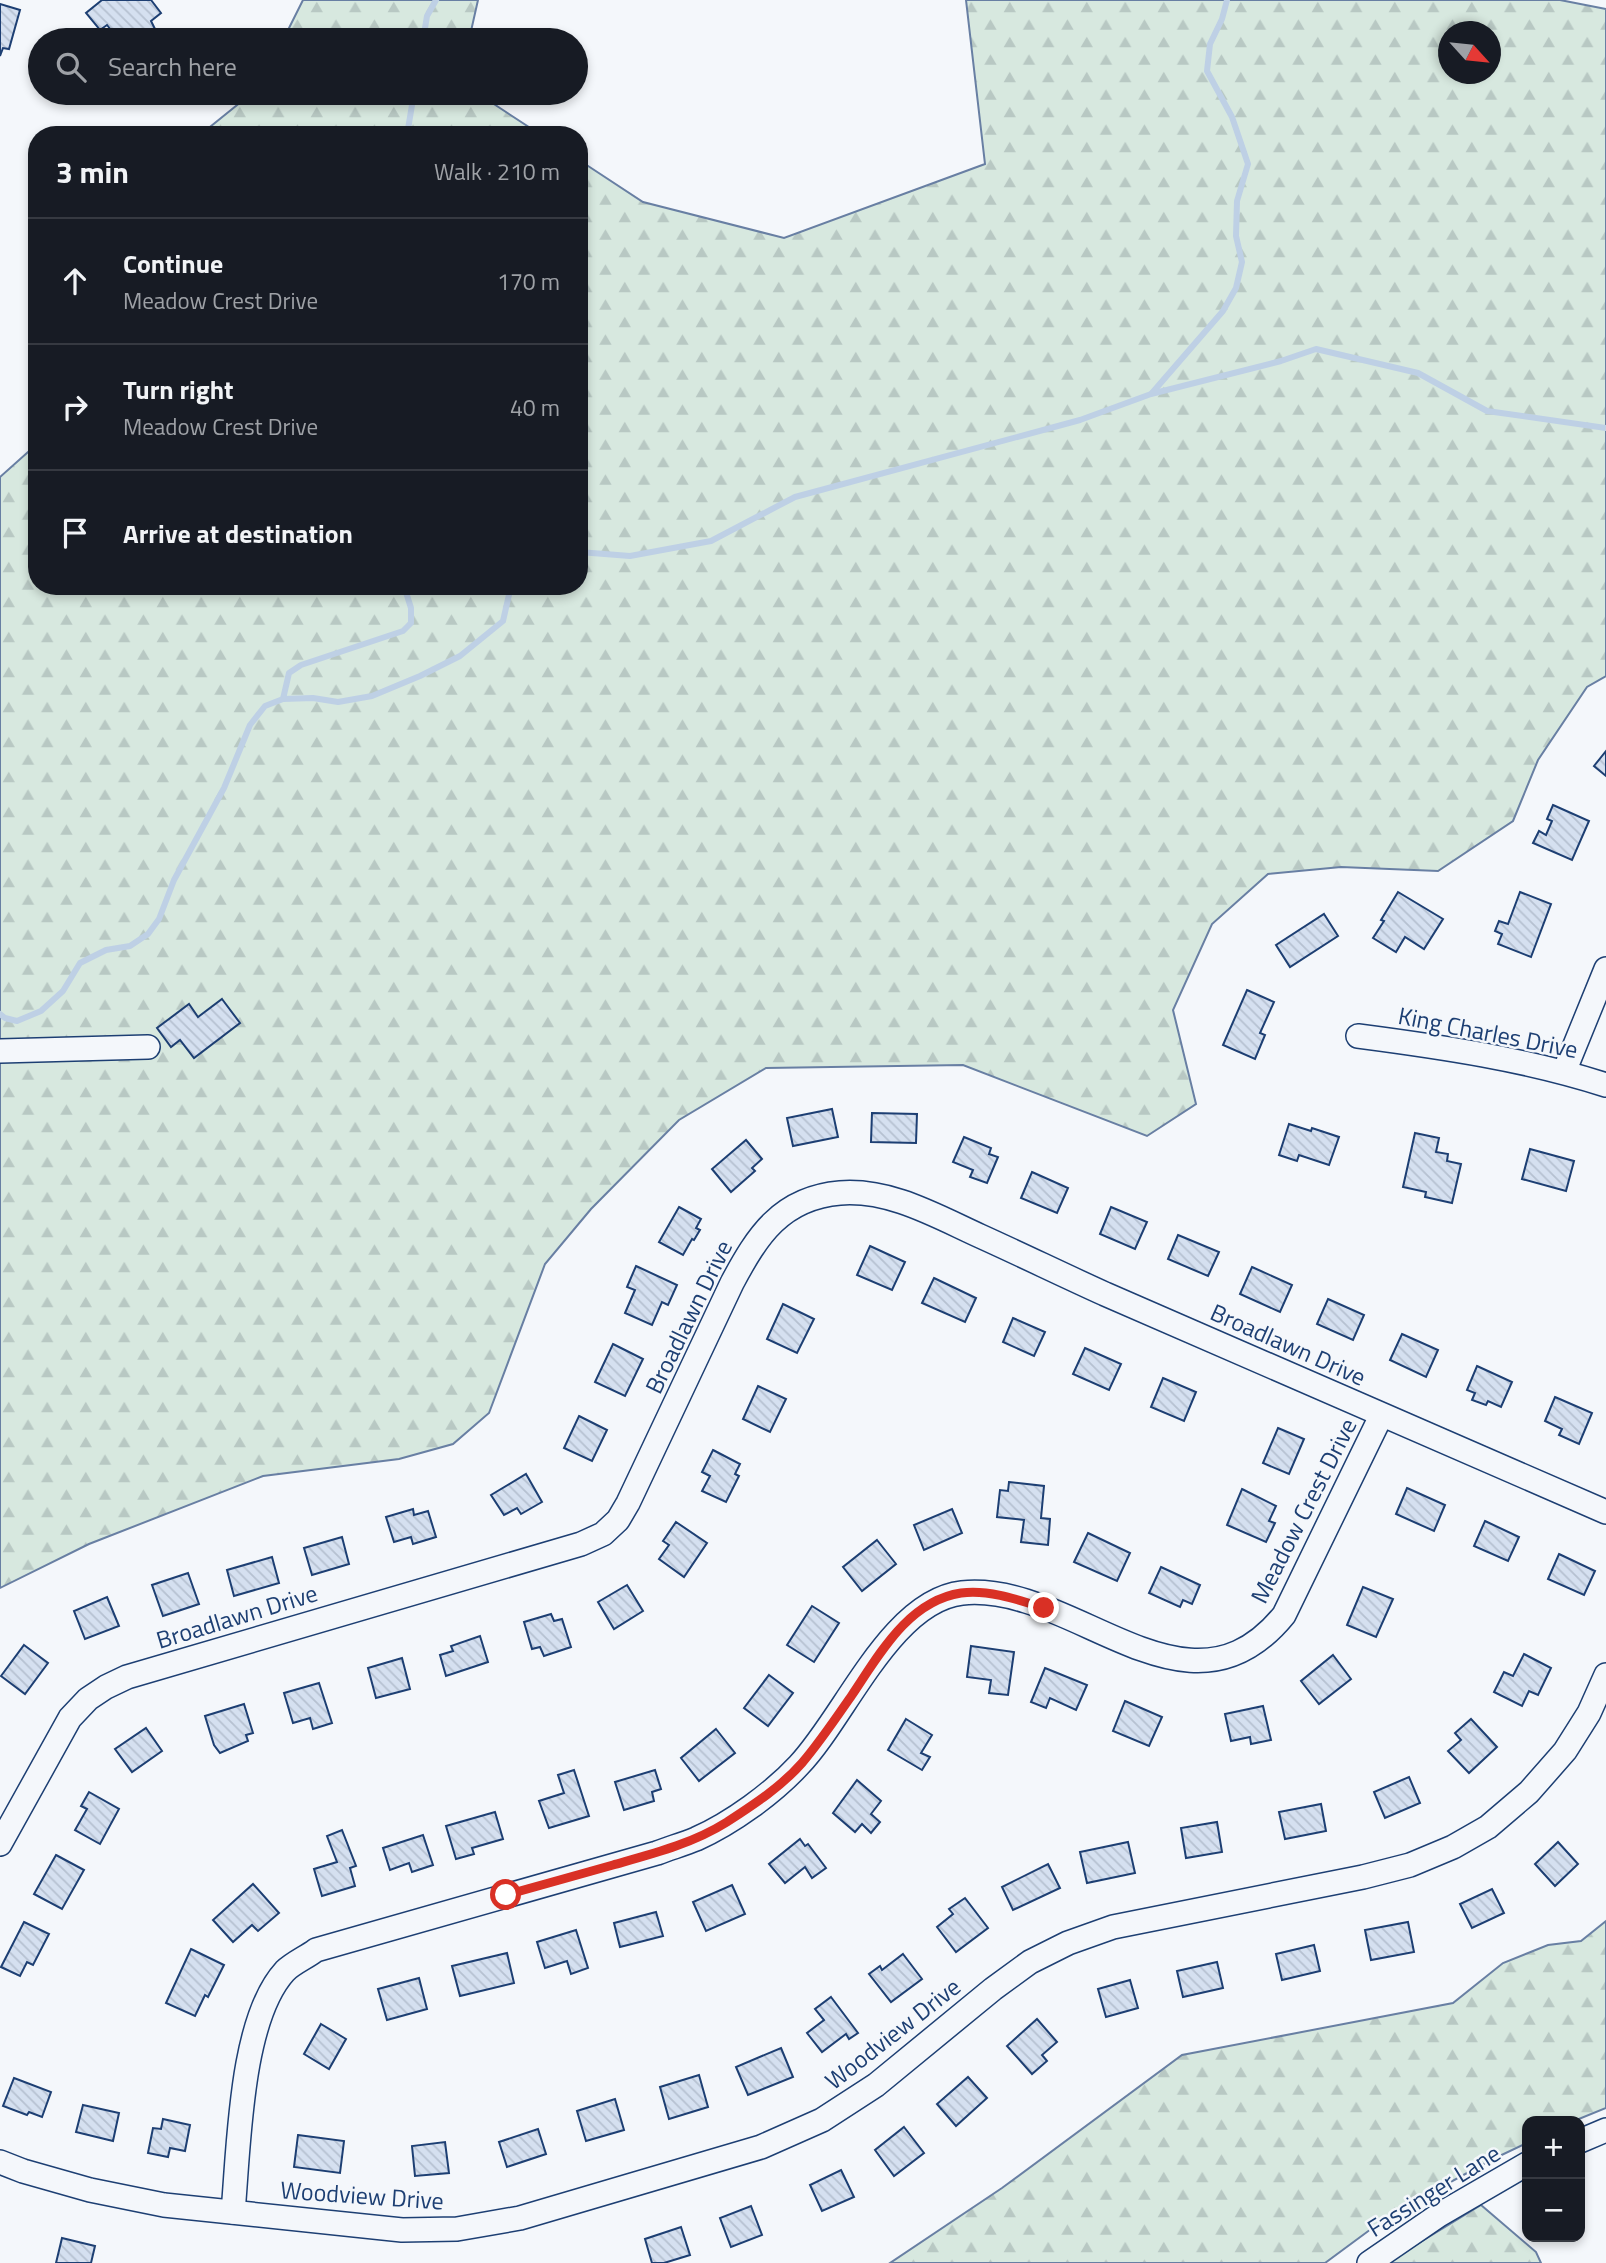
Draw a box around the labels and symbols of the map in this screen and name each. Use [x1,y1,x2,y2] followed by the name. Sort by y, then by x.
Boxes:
[1438,21,1501,84] north arrow
[1395,997,1581,1067] street label: King Charles Drive
[635,1234,741,1399] street label: Broadlawn Drive
[1205,1294,1372,1394] street label: Broadlawn Drive
[1241,1412,1365,1609] street label: Meadow Crest Drive
[152,1574,322,1658] street label: Broadlawn Drive
[1028,1592,1059,1623] route end
[490,1879,521,1910] route start
[817,1969,968,2098] street label: Woodview Drive
[1360,2135,1507,2245] street label: Fassinger Lane
[279,2171,445,2219] street label: Woodview Drive

